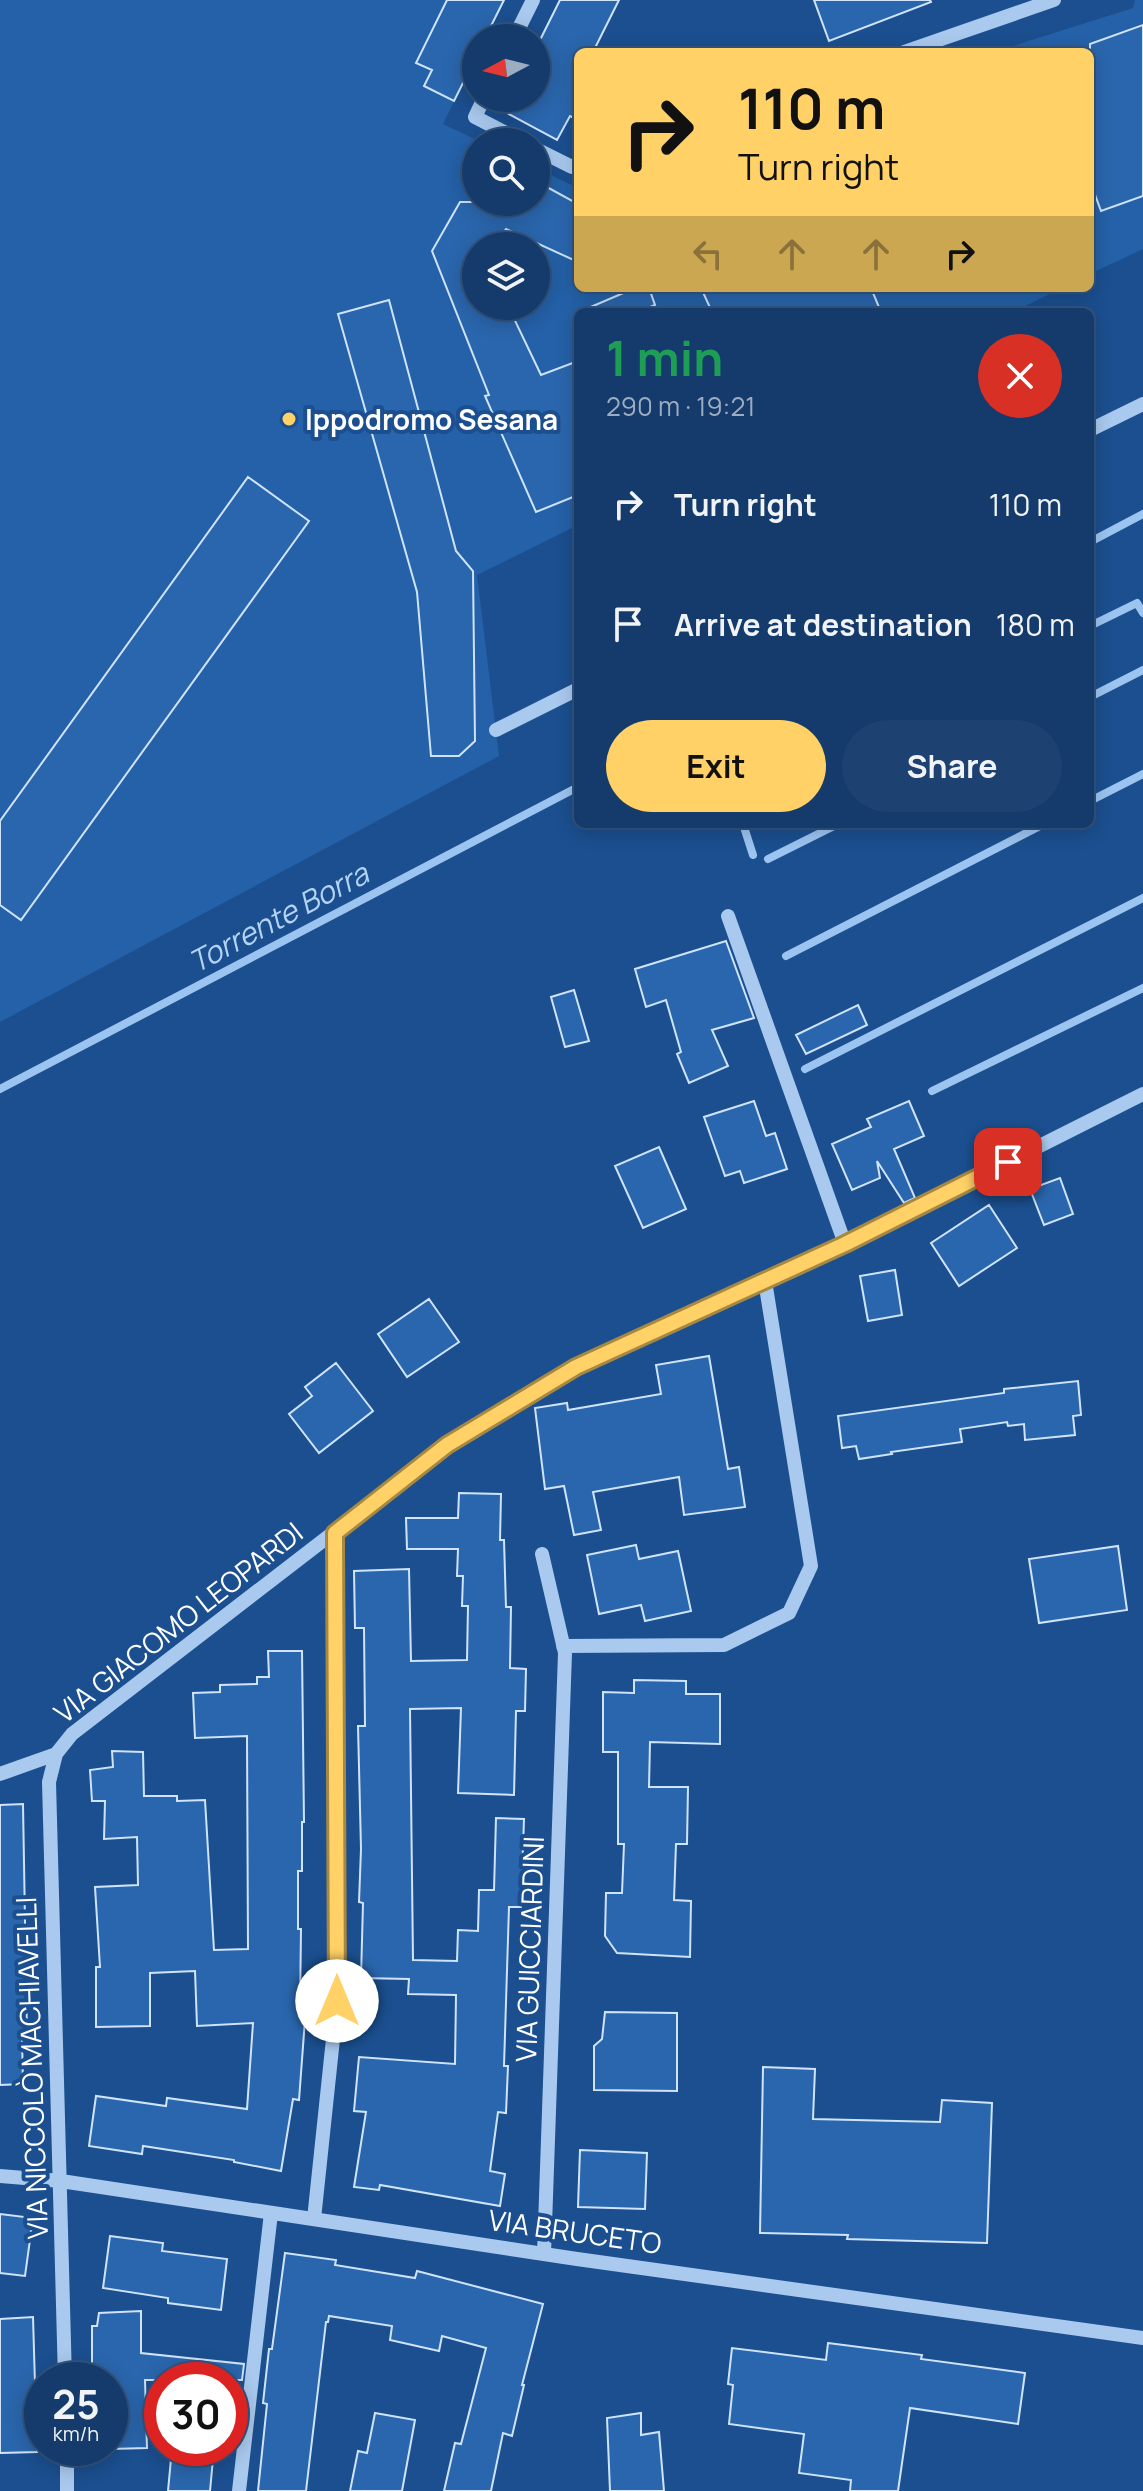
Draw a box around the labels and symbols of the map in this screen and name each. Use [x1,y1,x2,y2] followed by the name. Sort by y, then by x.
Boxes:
[462,24,550,112] north arrow
[305,400,558,438] place label: Ippodromo Sesana
[280,410,298,428] marker: Ippodromo Sesana
[181,852,376,982] water label: Torrente Borra
[974,1128,1042,1196] pin
[46,1513,310,1731] street label: VIA GIACOMO LEOPARDI
[506,1836,552,2062] street label: VIA GUICCIARDINI
[6,1896,56,2240] street label: VIA NICCOLÒ MACHIAVELLI
[295,1959,379,2043] position arrow
[486,2200,664,2262] street label: VIA BRUCETO
[144,2362,248,2466] speed limit sign: 30

